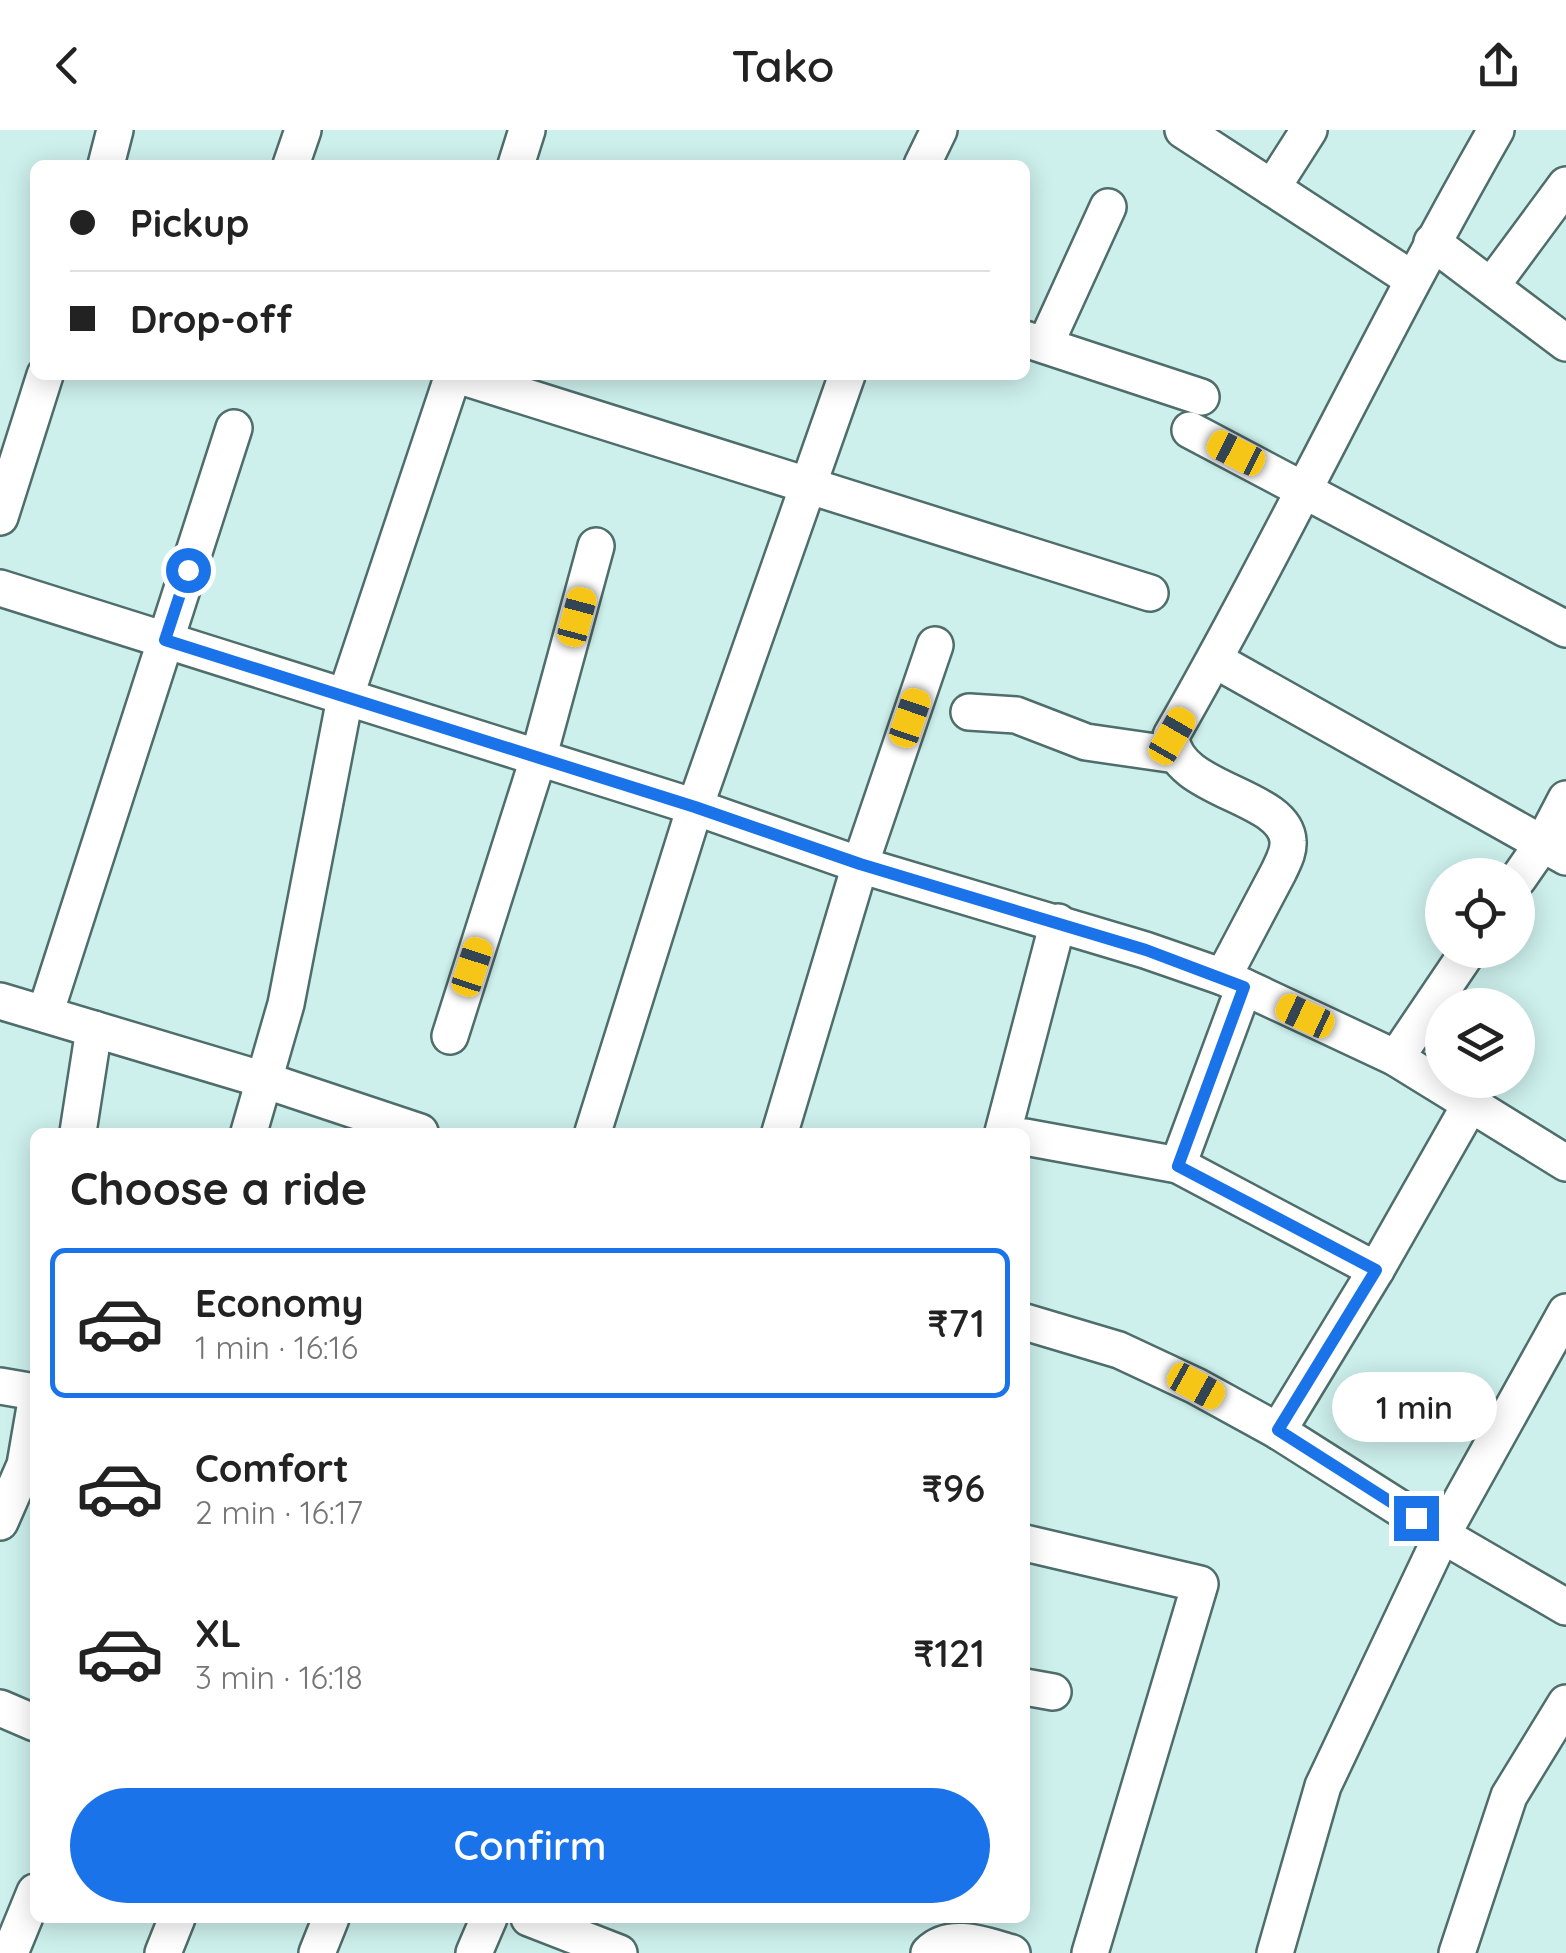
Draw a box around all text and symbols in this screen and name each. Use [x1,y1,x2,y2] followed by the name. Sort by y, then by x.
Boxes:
[731,37,835,93] text: Tako
[40,38,95,93] icon: back
[1471,38,1526,93] icon: share
[130,199,249,247] text: Pickup
[130,295,292,343] text: Drop-off
[1202,426,1270,480] car
[166,548,211,593] route start
[555,584,599,650] car
[886,685,934,751] car
[1144,703,1200,769] car
[1425,858,1535,1098] map controls
[1425,858,1535,968] button: locate
[448,934,496,1000] car
[1425,988,1535,1098] button: layers
[1271,990,1339,1042] car
[70,1160,367,1216] text: Choose a ride
[75,1278,165,1368] icon: car
[195,1279,364,1327] text: Economy
[927,1299,985,1347] text: ₹71
[195,1327,358,1367] text: 1 min · 16:16
[1162,1358,1230,1414] car
[1334,1373,1498,1443] callout: 1 min
[1376,1387,1453,1427] text: 1 min
[75,1443,165,1533] icon: car
[195,1444,349,1492] text: Comfort
[922,1464,985,1512] text: ₹96
[195,1492,363,1532] text: 2 min · 16:17
[1394,1496,1439,1541] route end
[75,1608,165,1698] icon: car
[195,1609,241,1657] text: XL
[913,1629,985,1677] text: ₹121
[195,1657,363,1697] text: 3 min · 16:18
[70,1788,990,1903] button: Confirm

